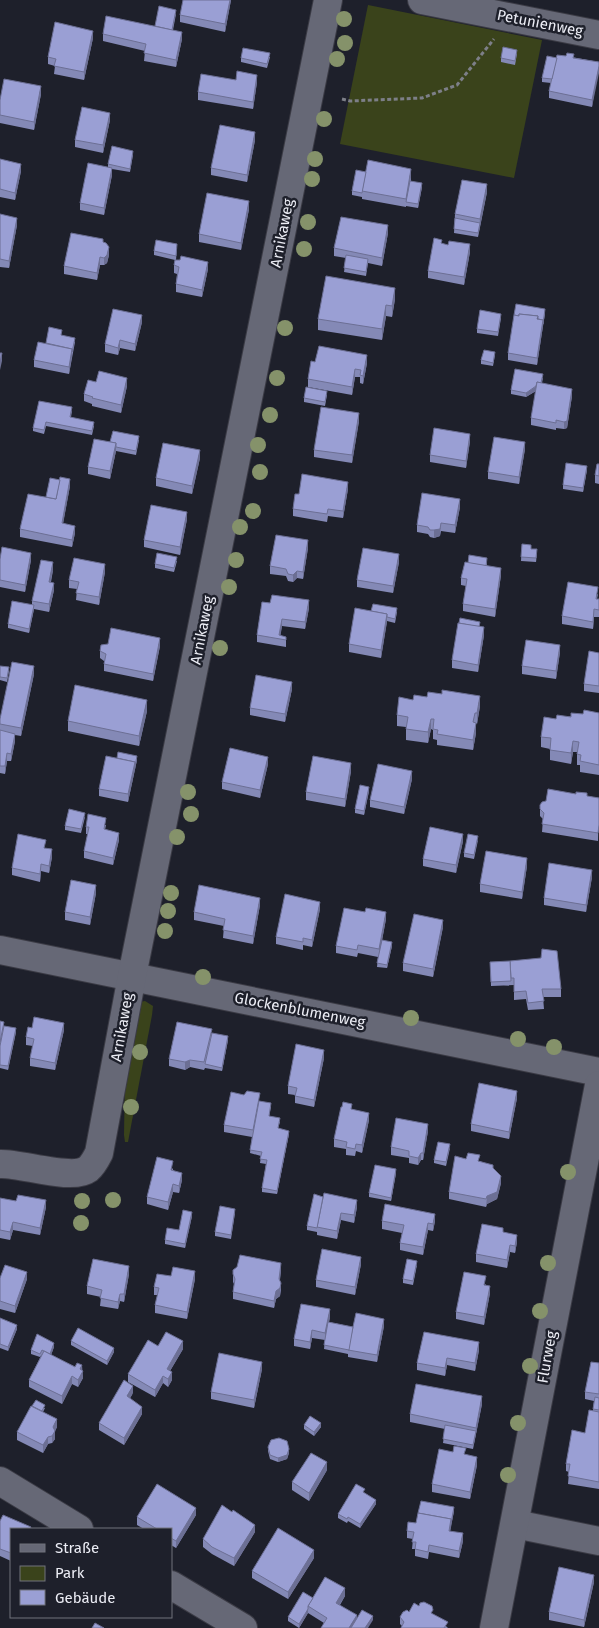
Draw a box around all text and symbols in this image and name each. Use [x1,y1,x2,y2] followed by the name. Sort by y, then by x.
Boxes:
[495,6,585,40] street label: Petunienweg
[267,197,298,269] street label: Arnikaweg
[187,594,218,666] street label: Arnikaweg
[233,988,367,1032] street label: Glockenblumenweg
[107,991,137,1063] street label: Arnikaweg
[534,1329,560,1385] street label: Flurweg
[10,1528,172,1618] legend
[55,1539,99,1557] text: Straße
[55,1564,85,1582] text: Park
[55,1589,115,1607] text: Gebäude

